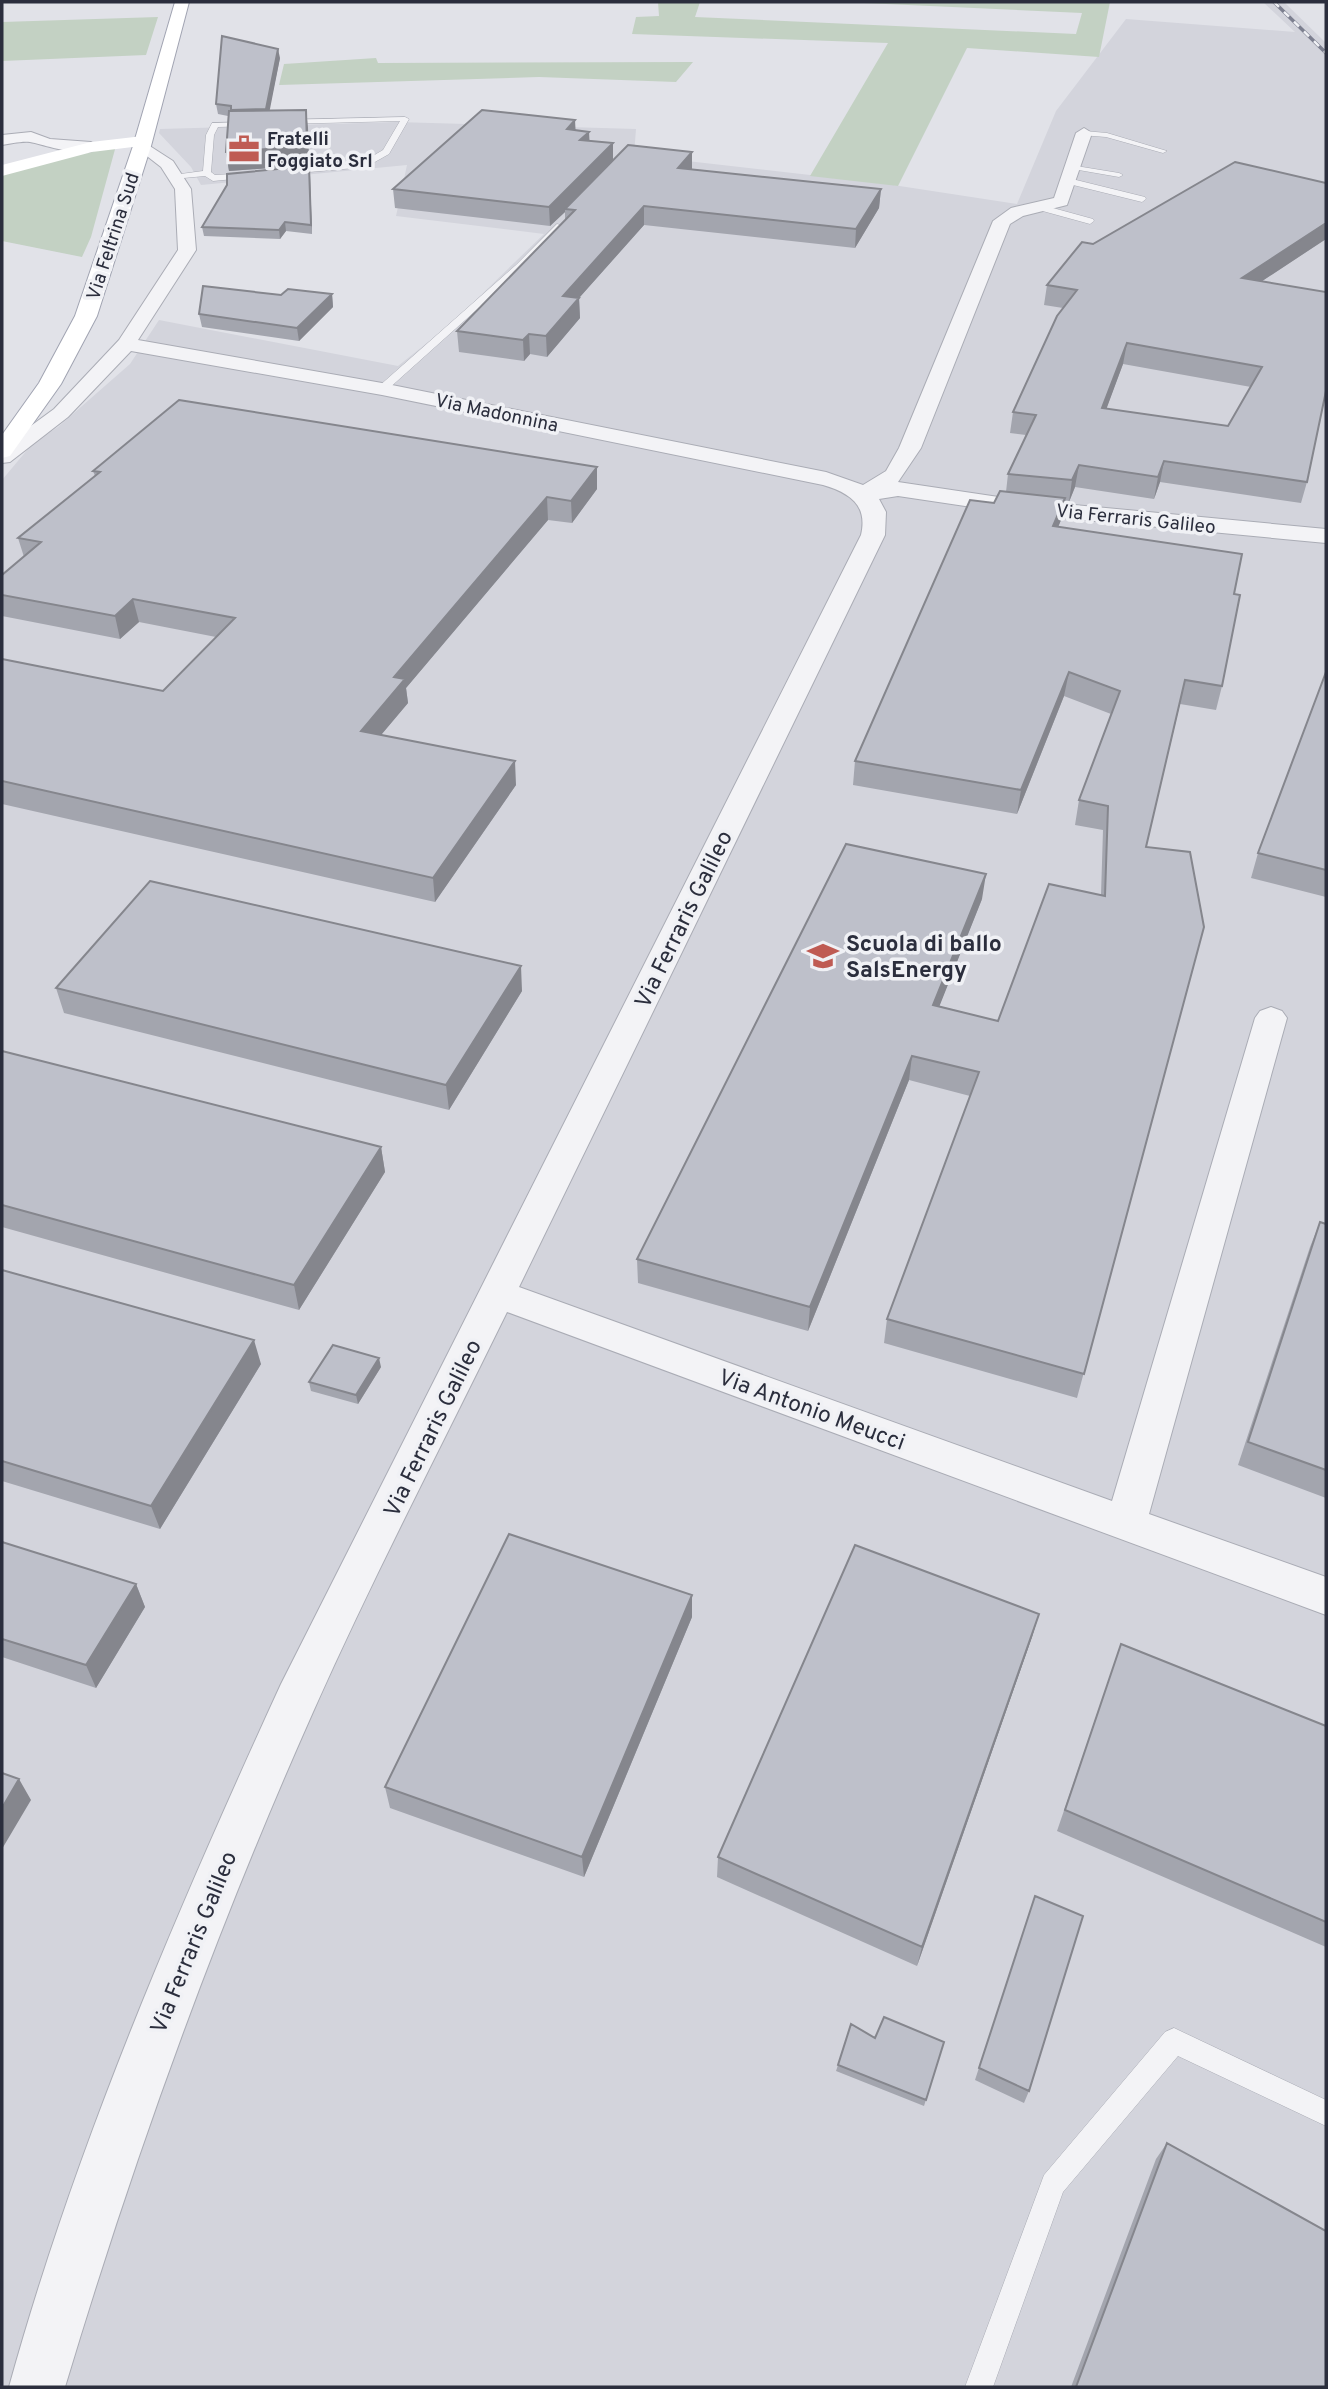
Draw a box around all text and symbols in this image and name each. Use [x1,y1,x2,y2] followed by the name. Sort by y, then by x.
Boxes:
[267,128,373,174] place label: Fratelli Foggiato Srl
[227,132,261,166] office icon: Fratelli Foggiato Srl
[82,170,146,303] street label: Via Feltrina Sud
[433,389,560,439] street label: Via Madonnina
[1055,500,1217,540] street label: Via Ferraris Galileo
[630,827,741,1014] street label: Via Ferraris Galileo
[846,931,1002,986] place label: Scuola di ballo SalsEnergy
[806,939,840,973] school or university icon: Scuola di ballo SalsEnergy
[379,1336,490,1523] street label: Via Ferraris Galileo
[714,1364,908,1459] street label: Via Antonio Meucci
[146,1848,245,2038] street label: Via Ferraris Galileo

